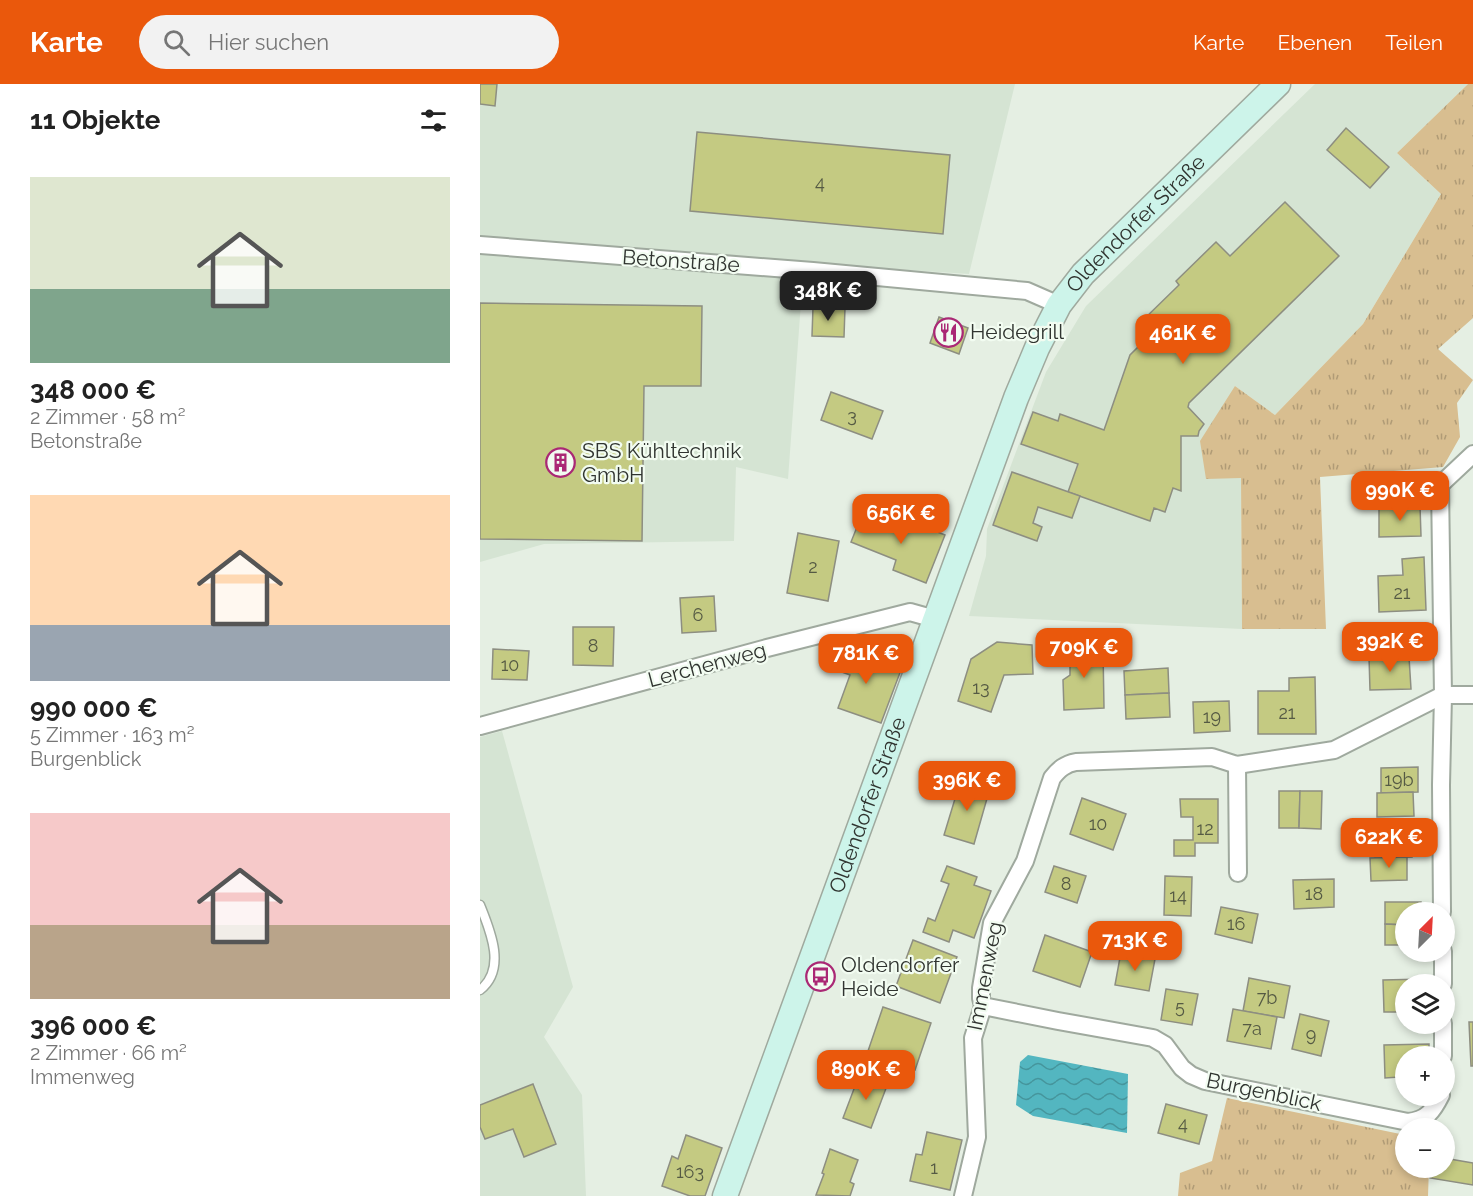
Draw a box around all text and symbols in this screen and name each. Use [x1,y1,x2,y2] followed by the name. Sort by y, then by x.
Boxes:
[139,15,559,69] search box
[30,26,103,59] text: Karte
[160,26,193,59] icon: search
[208,29,329,55] text: Hier suchen
[1193,30,1244,55] text: Karte
[1277,30,1352,55] text: Ebenen
[1385,30,1443,55] text: Teilen
[417,104,450,137] icon: filters
[30,105,160,135] text: 11 Objekte
[1061,149,1210,297] street label: Oldendorfer Straße
[815,172,825,193] house number: 4
[186,216,294,324] icon: home
[621,244,741,277] street label: Betonstraße
[779,271,877,322] pin: 348K €
[794,278,862,302] text: 348K €
[1134,314,1232,365] pin: 461K €
[933,316,965,348] restaurant icon: Heidegrill
[970,319,1064,344] place label: Heidegrill
[1149,321,1217,345] text: 461K €
[30,375,156,405] text: 348 000 €
[30,405,186,429] text: 2 Zimmer · 58 m²
[847,405,857,426] house number: 3
[30,429,142,453] text: Betonstraße
[582,438,741,487] place label: SBS Kühltechnik GmbH
[545,447,577,479] building icon: SBS Kühltechnik GmbH
[1351,471,1449,522] pin: 990K €
[1365,478,1435,502] text: 990K €
[852,494,950,545] pin: 656K €
[866,501,936,525] text: 656K €
[186,534,294,642] icon: home
[808,556,818,577] house number: 2
[1393,582,1411,603] house number: 21
[693,604,704,625] house number: 6
[1341,622,1439,673] pin: 392K €
[1035,628,1133,679] pin: 709K €
[1356,629,1424,653] text: 392K €
[817,634,915,685] pin: 781K €
[588,635,598,656] house number: 8
[1049,635,1119,659] text: 709K €
[645,637,769,692] street label: Lerchenweg
[832,641,900,665] text: 781K €
[501,654,519,675] house number: 10
[972,677,990,698] house number: 13
[30,693,158,723] text: 990 000 €
[1278,702,1296,723] house number: 21
[1203,706,1221,727] house number: 19
[824,714,911,896] street label: Oldendorfer Straße
[30,723,195,747] text: 5 Zimmer · 163 m²
[30,747,141,771] text: Burgenblick
[918,761,1016,812] pin: 396K €
[933,768,1001,792] text: 396K €
[1384,769,1414,790] house number: 19b
[1089,813,1107,834] house number: 10
[1196,818,1214,839] house number: 12
[1340,818,1438,869] pin: 622K €
[1355,825,1423,849] text: 622K €
[186,852,294,960] icon: home
[1061,873,1071,894] house number: 8
[1305,883,1323,904] house number: 18
[1169,885,1187,906] house number: 14
[1395,902,1455,962] north arrow
[1395,902,1455,1178] map controls
[1227,913,1245,934] house number: 16
[962,919,1007,1032] street label: Immenweg
[1086,921,1184,972] pin: 713K €
[1102,928,1168,952] text: 713K €
[841,952,960,1001] place label: Oldendorfer Heide
[804,961,836,993] bus stop icon: Oldendorfer Heide
[1395,974,1455,1034] button: layers
[1257,987,1277,1008] house number: 7b
[1175,996,1185,1017] house number: 5
[30,1011,157,1041] text: 396 000 €
[1242,1018,1262,1039] house number: 7a
[1306,1024,1316,1045] house number: 9
[30,1041,187,1065] text: 2 Zimmer · 66 m²
[1395,1046,1455,1106] button: +
[817,1050,915,1101] pin: 890K €
[831,1057,901,1081] text: 890K €
[30,1065,135,1089] text: Immenweg
[1204,1067,1324,1116] street label: Burgenblick
[1178,1113,1188,1134] house number: 4
[1395,1118,1455,1178] button: −
[930,1157,938,1178] house number: 1
[676,1161,704,1182] house number: 163

